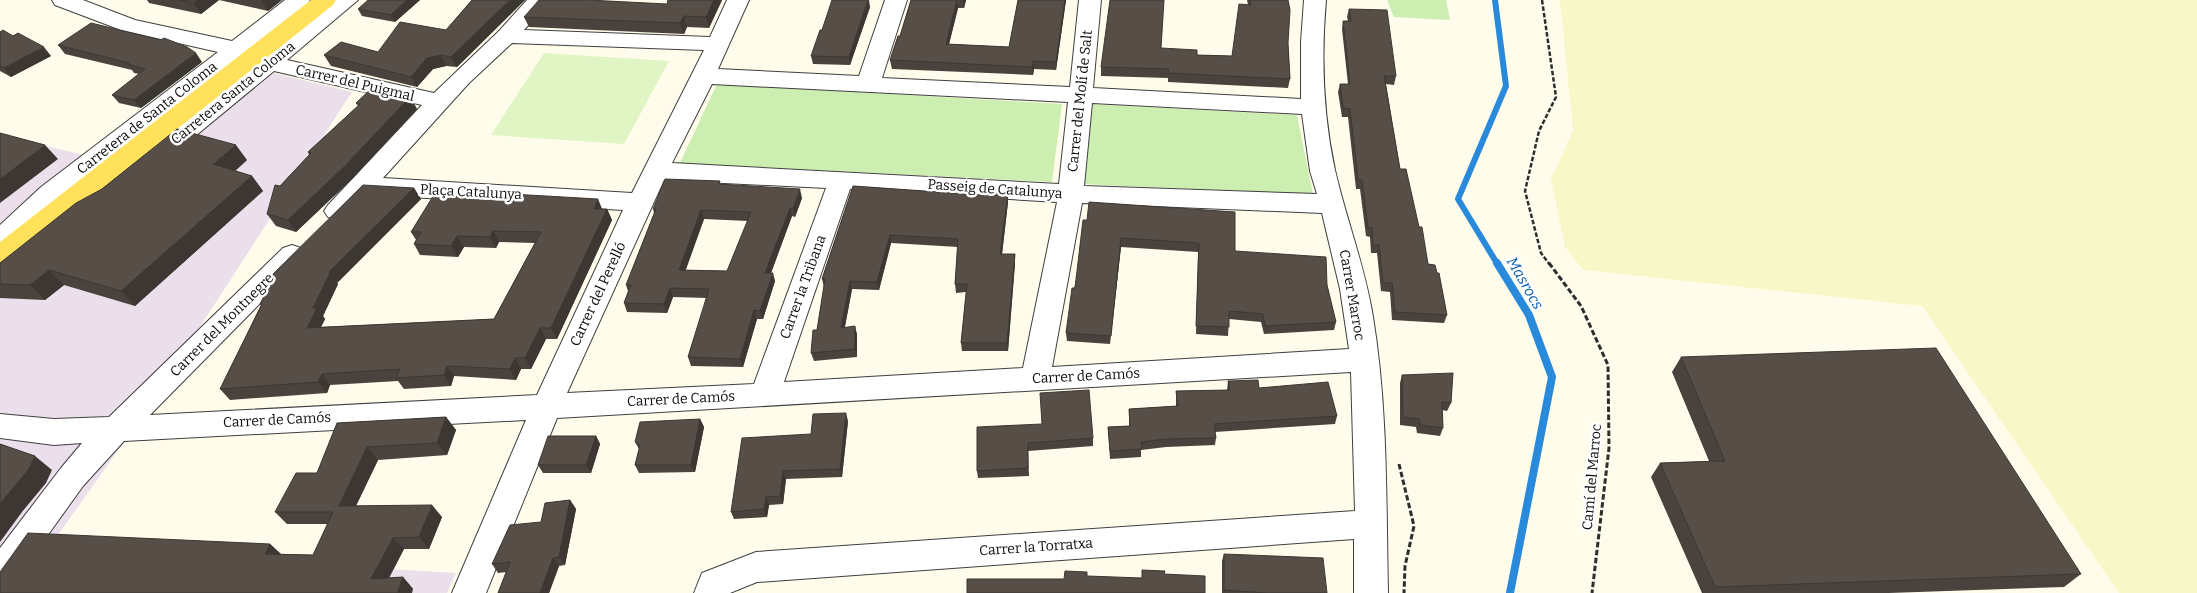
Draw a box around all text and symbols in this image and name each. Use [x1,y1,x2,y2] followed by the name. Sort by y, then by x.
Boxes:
[1064,29,1096,173] street label: Carrer del Molí de Salt
[168,38,299,148] street label: Carretera Santa Coloma
[74,58,221,178] street label: Carretera de Santa Coloma
[294,61,416,105] street label: Carrer del Puigmal
[927,176,1063,202] street label: Passeig de Catalunya
[420,181,523,203] street label: Plaça Catalunya
[776,232,830,341] street label: Carrer la Tribana
[566,239,630,349] street label: Carrer del Perelló
[1336,248,1368,342] street label: Carrer Marroc
[1503,254,1547,312] water label: Masrocs
[167,270,277,380] street label: Carrer del Montnegre
[1032,365,1140,387] street label: Carrer de Camós
[627,388,735,410] street label: Carrer de Camós
[223,409,331,431] street label: Carrer de Camós
[1579,423,1605,531] street label: Camí del Marroc
[979,535,1094,559] street label: Carrer la Torratxa

